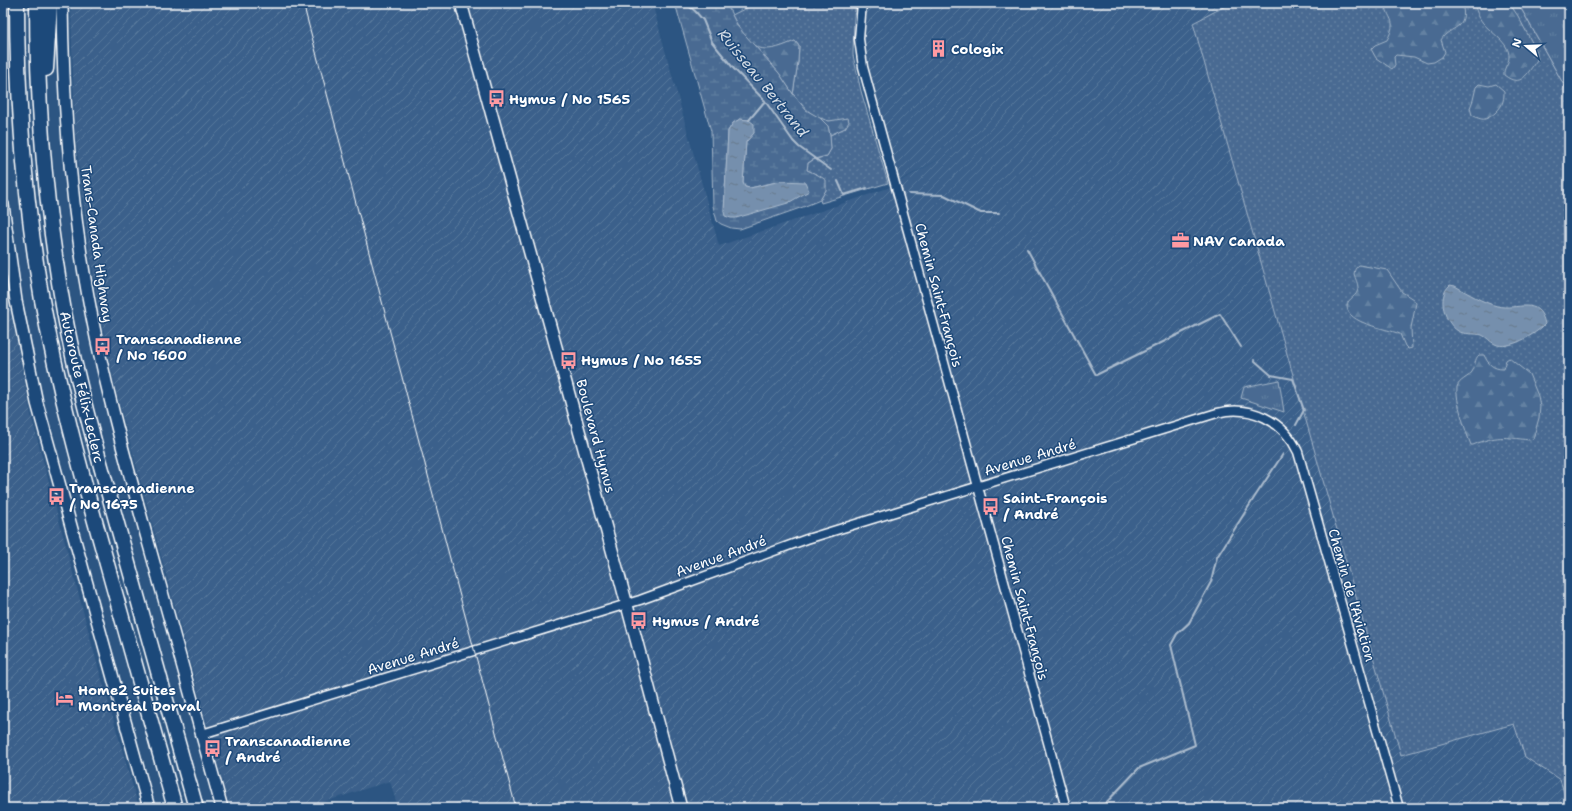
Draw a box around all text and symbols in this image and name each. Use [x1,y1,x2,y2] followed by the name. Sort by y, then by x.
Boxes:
[713,25,813,142] water label: Ruisseau Bertrand
[1506,26,1546,66] north arrow
[1509,36,1526,49] text: N
[928,39,948,59] building icon: Cologix
[951,40,1004,58] place label: Cologix
[486,89,506,109] bus stop icon: Hymus / No 1565
[509,90,630,108] place label: Hymus / No 1565
[77,164,117,324] street label: Trans-Canada Highway
[911,221,967,369] street label: Chemin Saint-François
[1170,231,1190,251] office icon: NAV Canada
[1193,232,1285,250] place label: NAV Canada
[56,309,108,465] street label: Autoroute Félix-Leclerc
[116,330,242,364] place label: Transcanadienne / No 1600
[93,337,113,357] bus stop icon: Transcanadienne / No 1600
[558,350,578,370] bus stop icon: Hymus / No 1655
[581,351,702,369] place label: Hymus / No 1655
[572,377,620,495] street label: Boulevard Hymus
[982,434,1078,480] street label: Avenue André
[69,479,195,513] place label: Transcanadienne / No 1675
[46,486,66,506] bus stop icon: Transcanadienne / No 1675
[1003,489,1108,523] place label: Saint-François / André
[980,496,1000,516] bus stop icon: Saint-François / André
[1324,527,1380,664] street label: Chemin de l'Aviation
[673,531,769,581] street label: Avenue André
[997,534,1053,682] street label: Chemin Saint-François
[629,611,649,631] bus stop icon: Hymus / André
[652,612,760,630] place label: Hymus / André
[365,633,461,679] street label: Avenue André
[78,681,201,715] place label: Home2 Suites Montréal Dorval
[55,688,75,708] hotel icon: Home2 Suites Montréal Dorval
[225,732,351,766] place label: Transcanadienne / André
[202,739,222,759] bus stop icon: Transcanadienne / André

